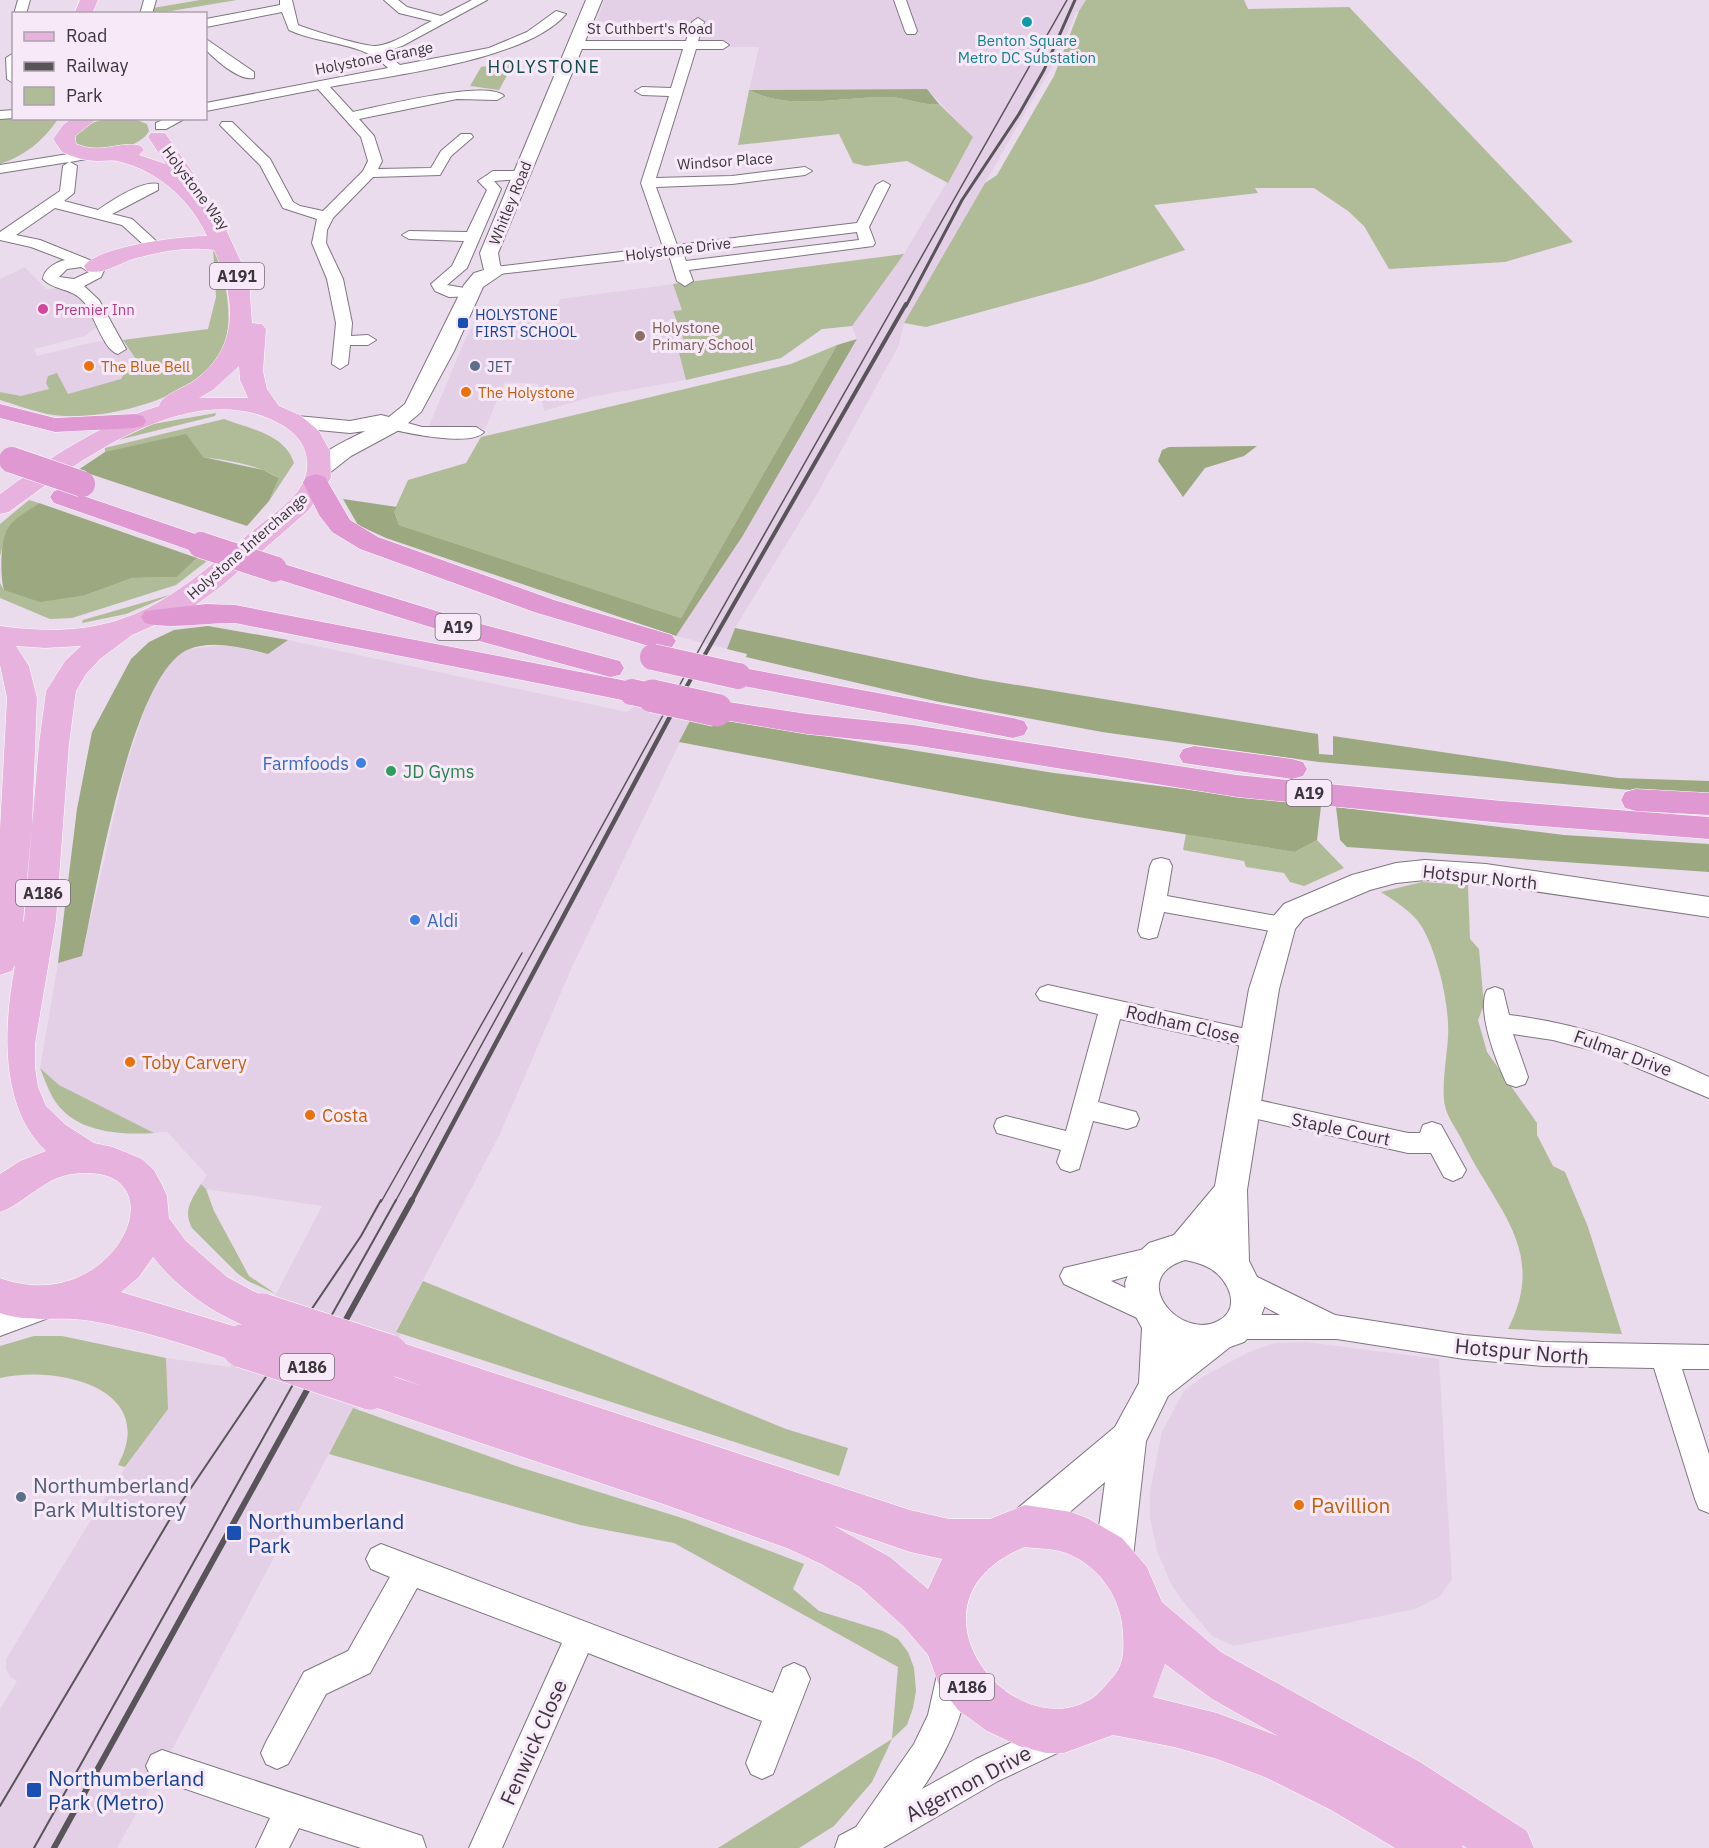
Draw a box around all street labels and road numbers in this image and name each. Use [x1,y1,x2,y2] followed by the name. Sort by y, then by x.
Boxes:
[587,19,713,38] street label: St Cuthbert's Road
[313,37,435,79] street label: Holystone Grange
[158,142,234,234] street label: Holystone Way
[676,148,774,174] street label: Windsor Place
[485,158,535,248] street label: Whitley Road
[624,233,732,265] street label: Holystone Drive
[210,263,264,289] road number: A191
[183,488,311,604] street label: Holystone Interchange
[436,614,480,640] road number: A19
[1286,780,1332,806] road number: A19
[1421,860,1539,894] street label: Hotspur North
[16,880,70,906] road number: A186
[1124,1000,1242,1048] street label: Rodham Close
[1571,1025,1675,1081] street label: Fulmar Drive
[1290,1107,1392,1151] street label: Staple Court
[1454,1331,1590,1371] street label: Hotspur North
[280,1354,334,1380] road number: A186
[940,1674,994,1700] road number: A186
[493,1675,573,1809] street label: Fenwick Close
[900,1738,1036,1828] street label: Algernon Drive

